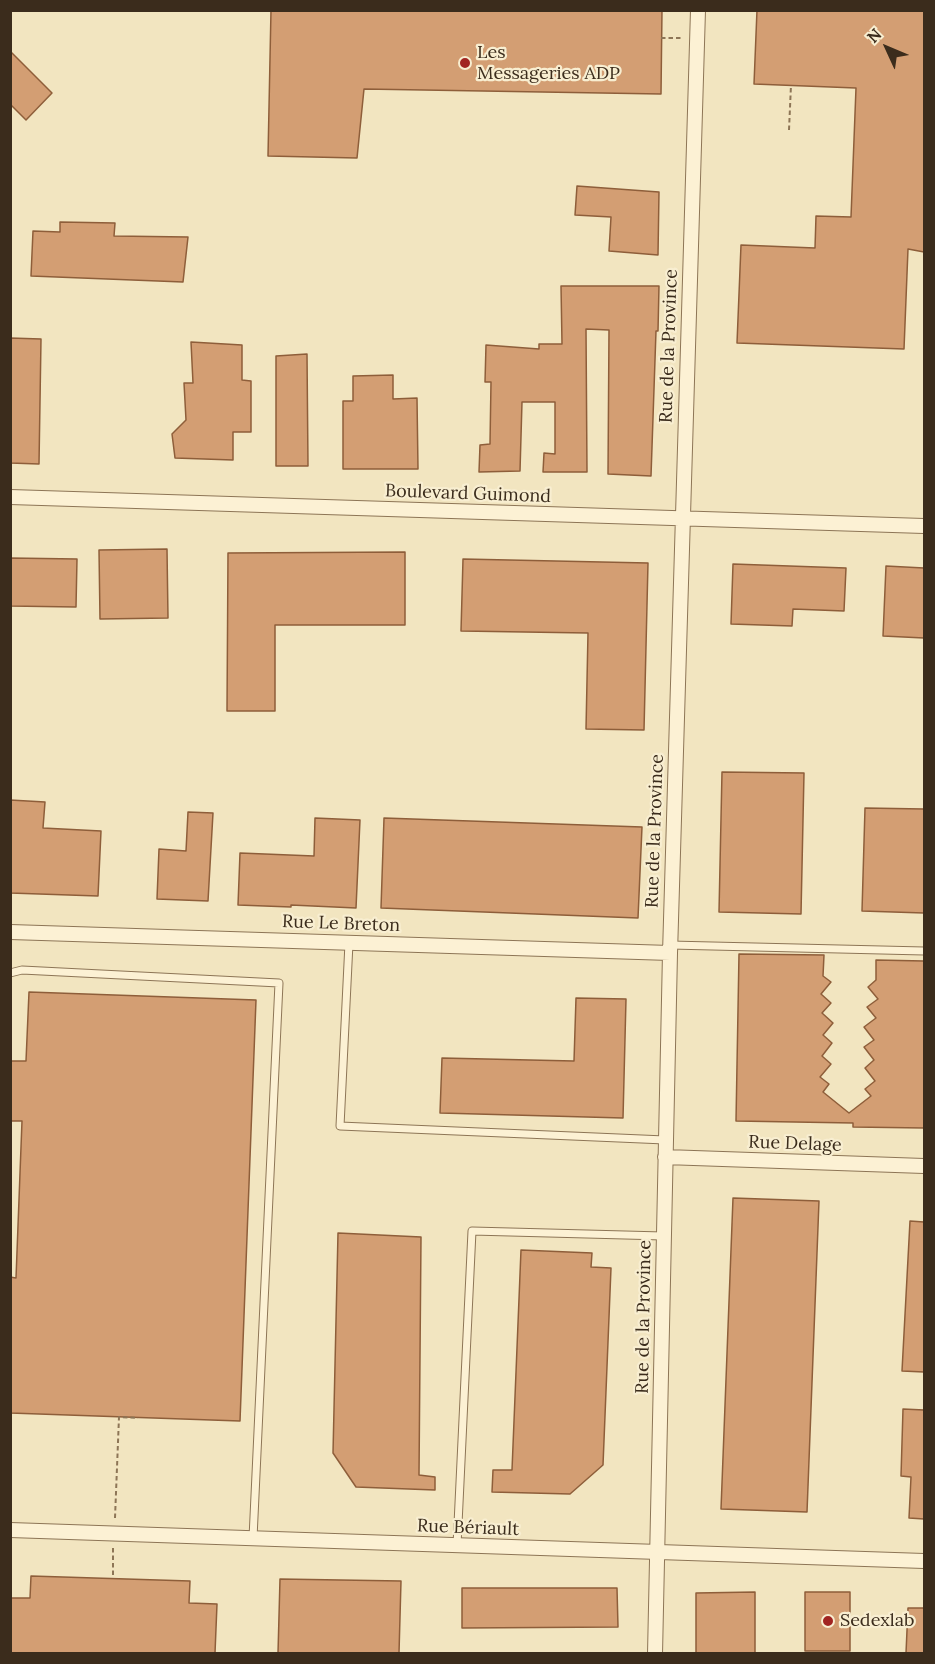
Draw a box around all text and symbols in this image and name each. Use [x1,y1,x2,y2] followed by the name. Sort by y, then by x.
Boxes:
[857,18,917,78] north arrow
[863,24,886,47] text: N
[477,42,620,84] place label: Les Messageries ADP
[458,56,472,70] marker: Les Messageries ADP
[656,269,682,423] street label: Rue de la Province
[385,480,551,508] street label: Boulevard Guimond
[642,754,668,908] street label: Rue de la Province
[282,911,400,937] street label: Rue Le Breton
[748,1132,842,1156] street label: Rue Delage
[632,1240,656,1394] street label: Rue de la Province
[417,1515,519,1541] street label: Rue Bériault
[840,1610,915,1632] place label: Sedexlab
[821,1614,835,1628] marker: Sedexlab

